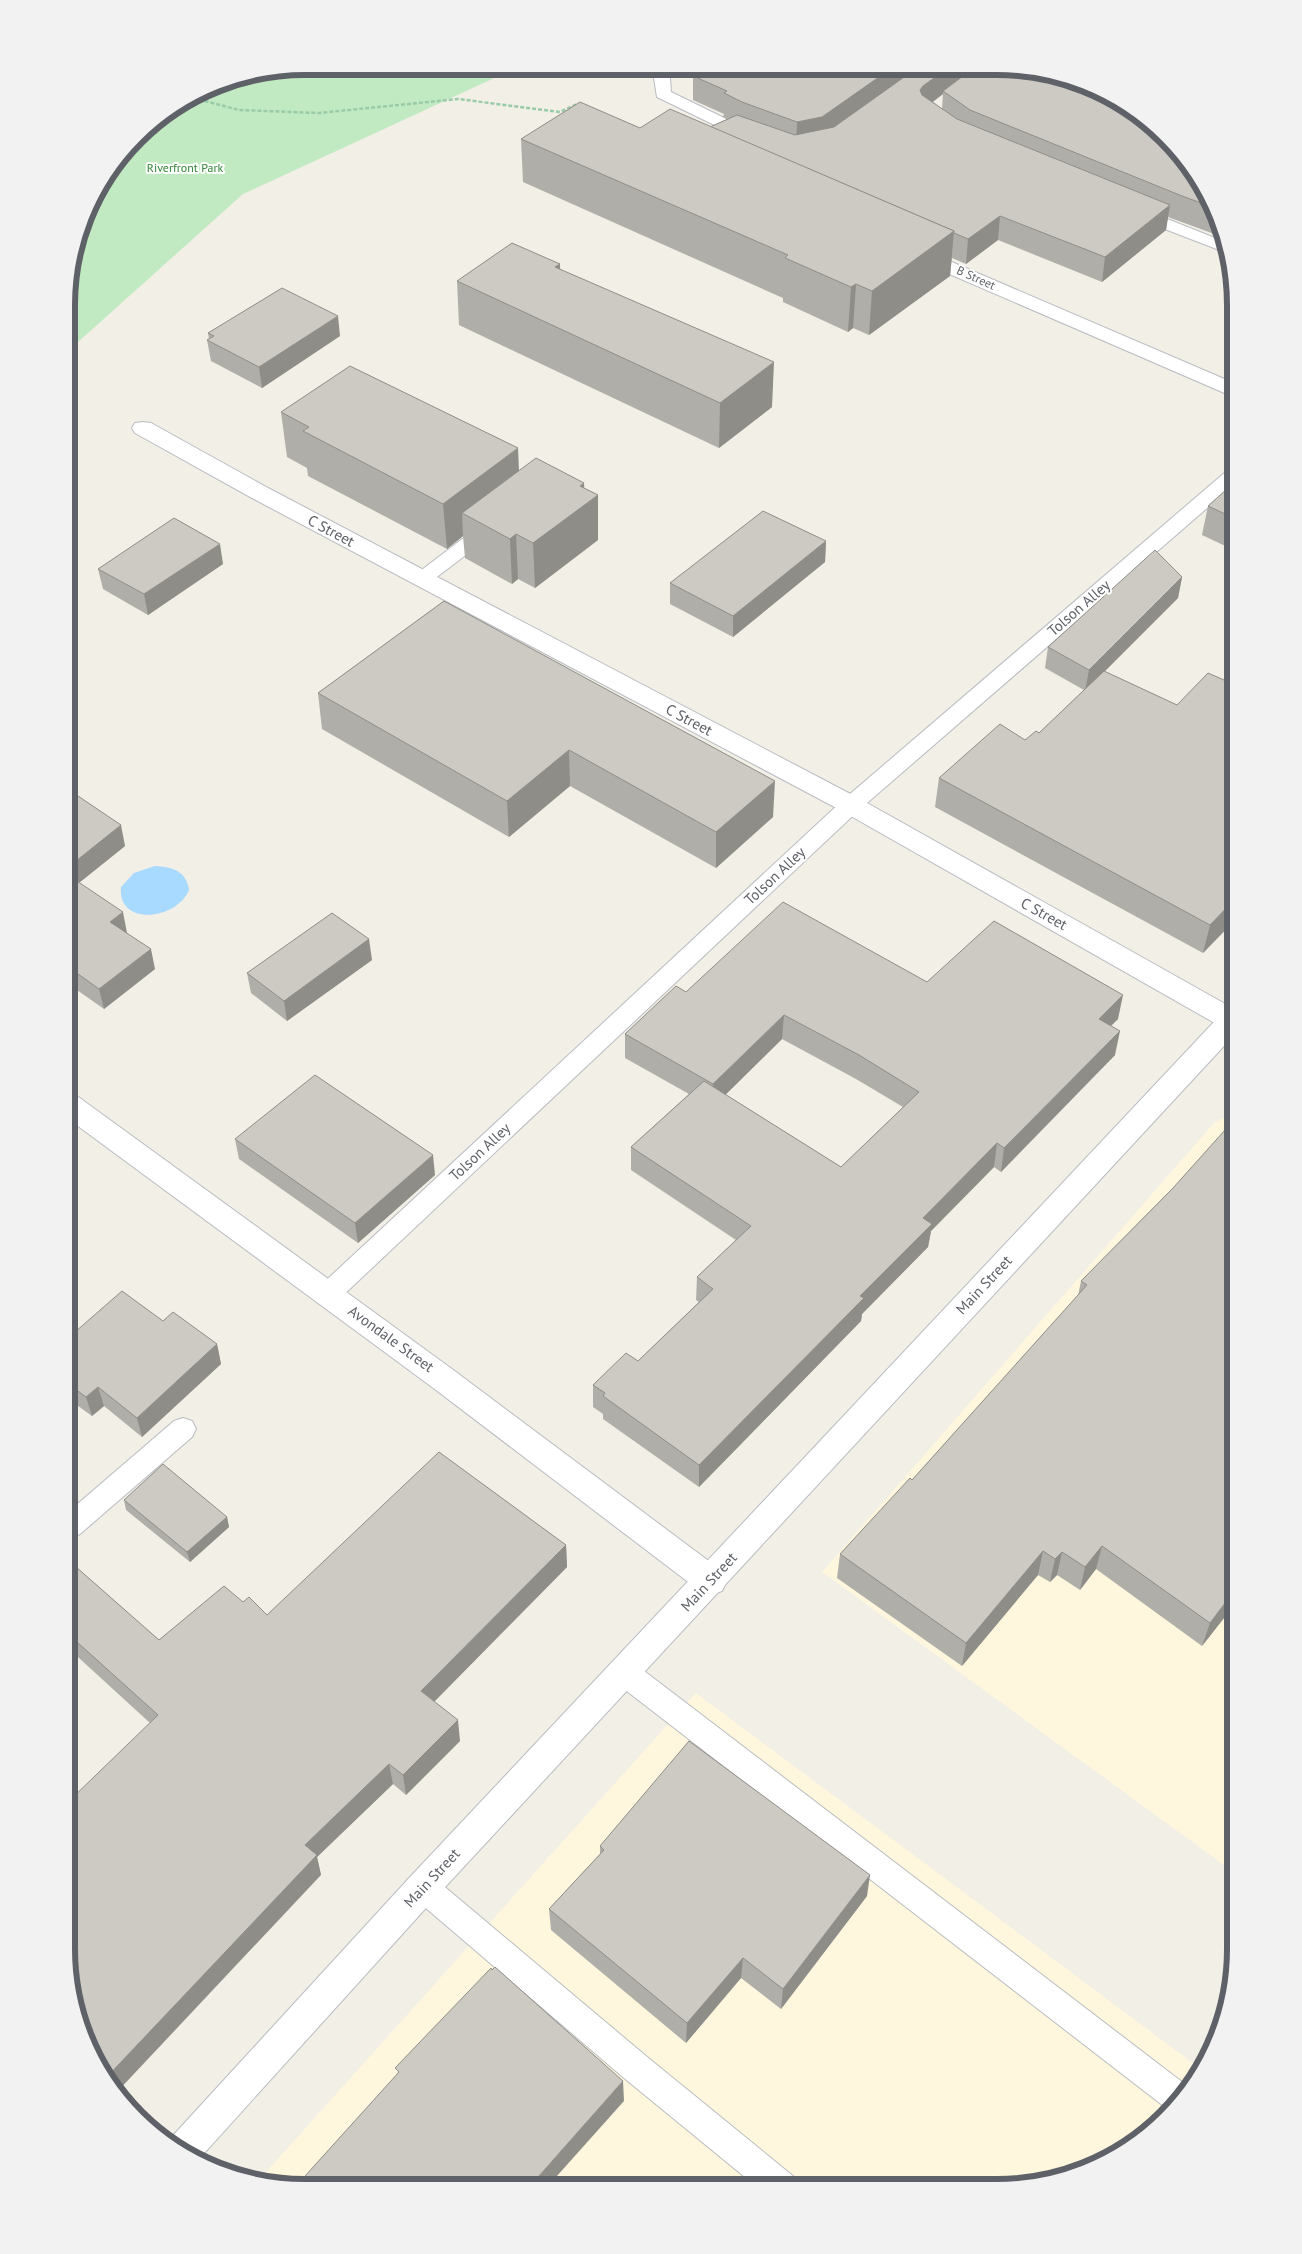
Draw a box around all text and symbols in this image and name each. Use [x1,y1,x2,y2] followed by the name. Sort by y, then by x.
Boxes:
[147,160,223,175] park label: Riverfront Park
[954,262,998,293] street label: B Street
[305,510,358,551] street label: C Street
[1043,575,1114,640] street label: Tolson Alley
[663,699,716,740] street label: C Street
[740,843,809,909] street label: Tolson Alley
[1018,893,1071,934] street label: C Street
[445,1119,514,1185] street label: Tolson Alley
[952,1251,1016,1318] street label: Main Street
[345,1301,438,1376] street label: Avondale Street
[677,1548,741,1615] street label: Main Street
[400,1844,464,1911] street label: Main Street

